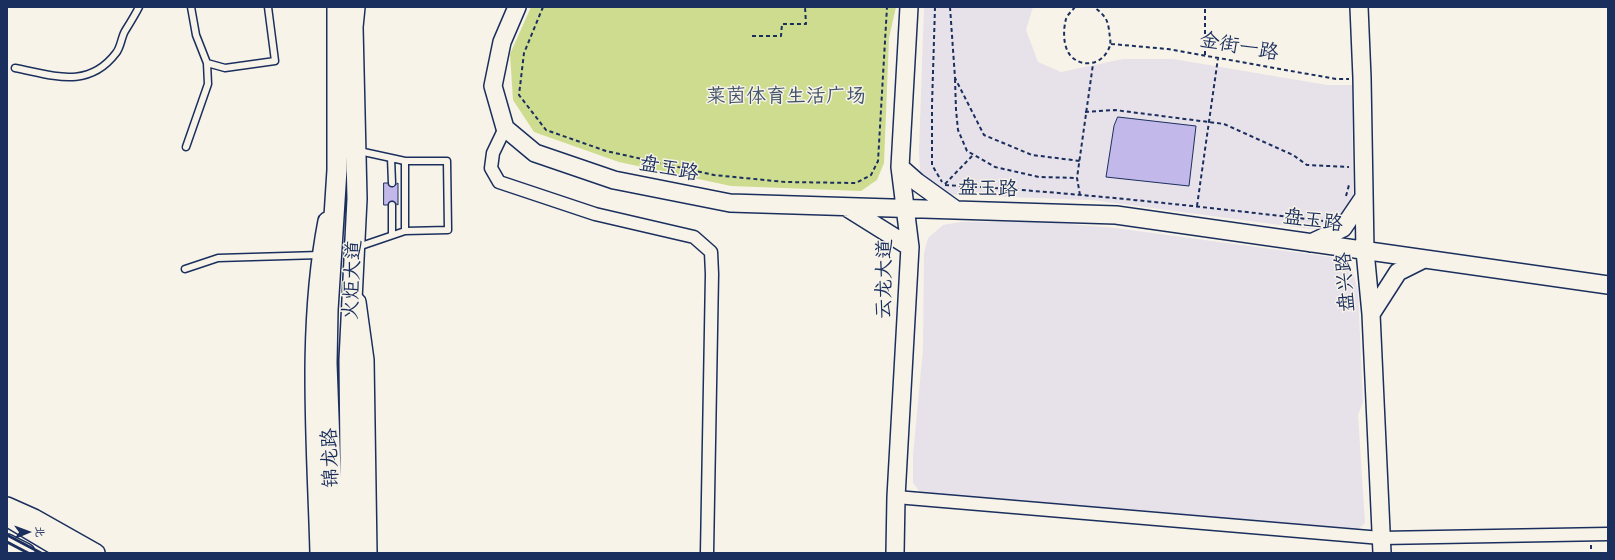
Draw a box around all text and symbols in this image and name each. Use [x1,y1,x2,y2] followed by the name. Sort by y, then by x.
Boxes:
[1198,28,1280,66] street label: 金街一路
[706,85,866,109] park label: 莱茵体育生活广场
[637,151,701,187] street label: 盘玉路
[958,176,1018,202] street label: 盘玉路
[1282,205,1344,237] street label: 盘玉路
[339,239,367,321] street label: 火炬大道
[872,239,898,319] street label: 云龙大道
[1332,251,1360,313] street label: 盘兴路
[318,428,344,488] street label: 锦龙路
[8,512,48,552] north arrow
[33,526,47,537] text: 北

